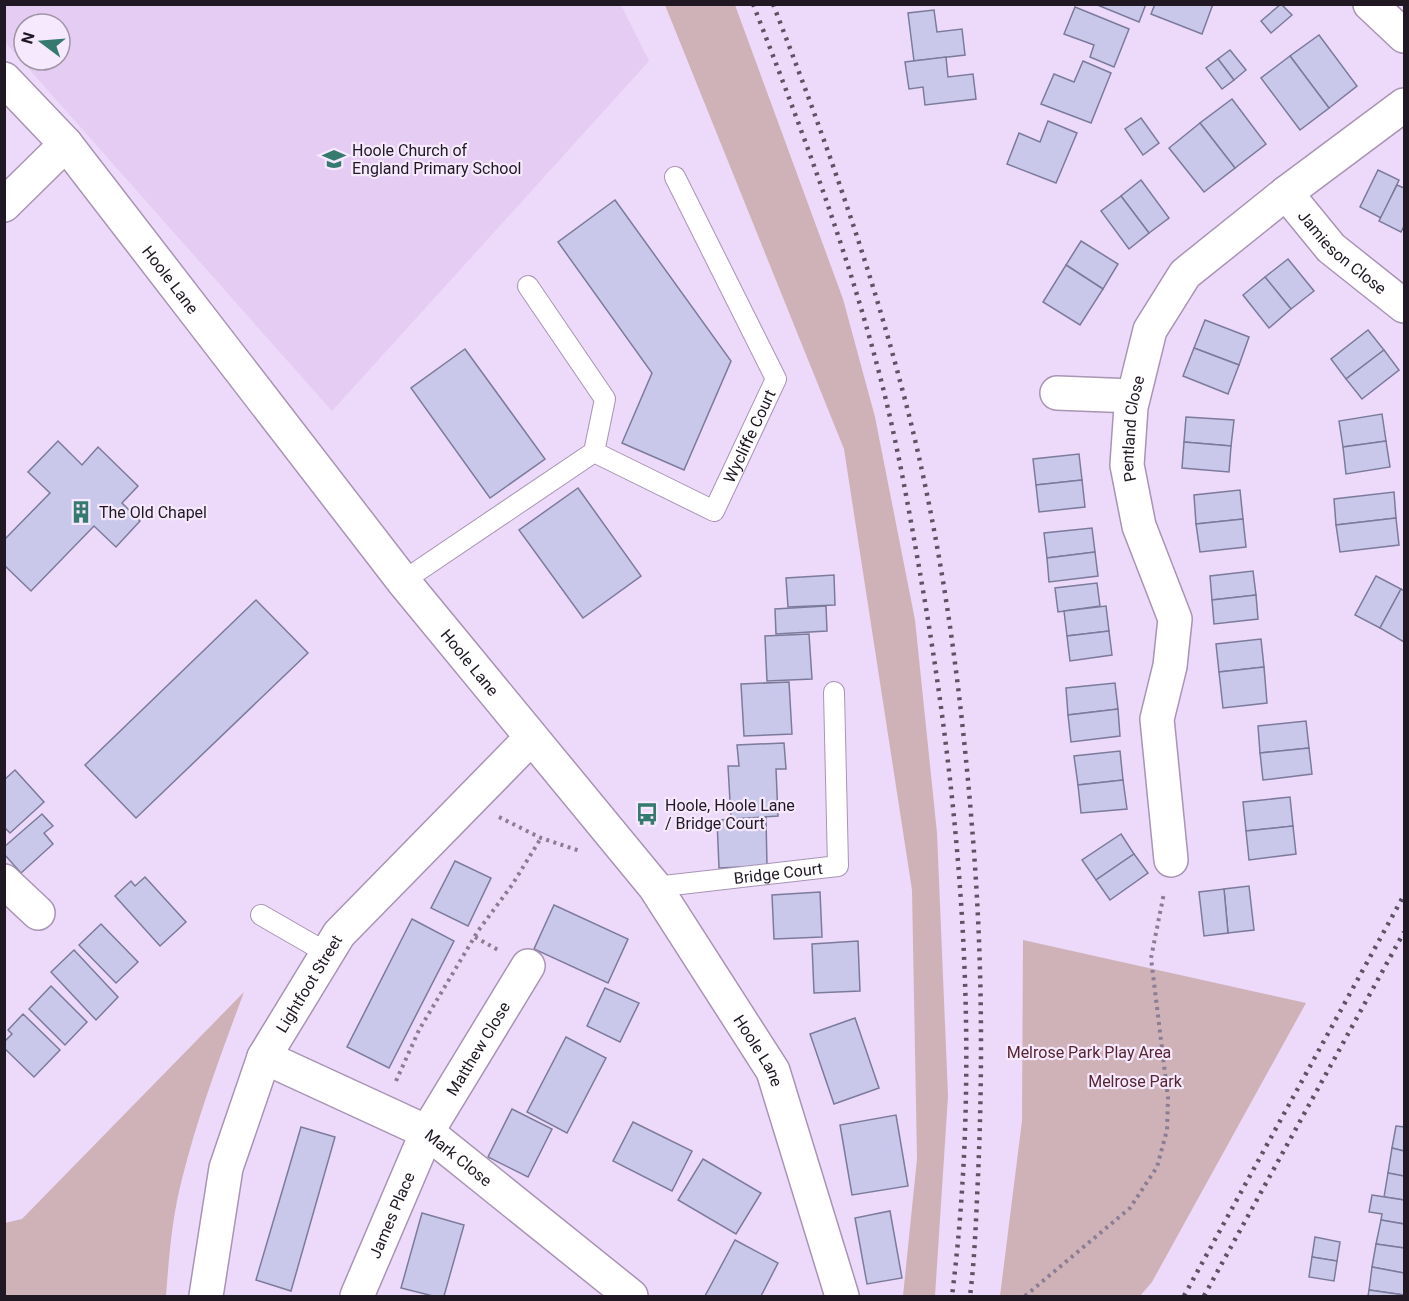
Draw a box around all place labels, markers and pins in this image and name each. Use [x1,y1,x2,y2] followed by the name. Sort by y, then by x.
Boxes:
[352,141,521,178] place label: Hoole Church of England Primary School
[321,146,347,172] school or university icon: Hoole Church of England Primary School
[68,499,94,525] building icon: The Old Chapel
[99,503,207,522] place label: The Old Chapel
[665,796,795,833] place label: Hoole, Hoole Lane / Bridge Court
[634,801,660,827] bus stop icon: Hoole, Hoole Lane / Bridge Court

